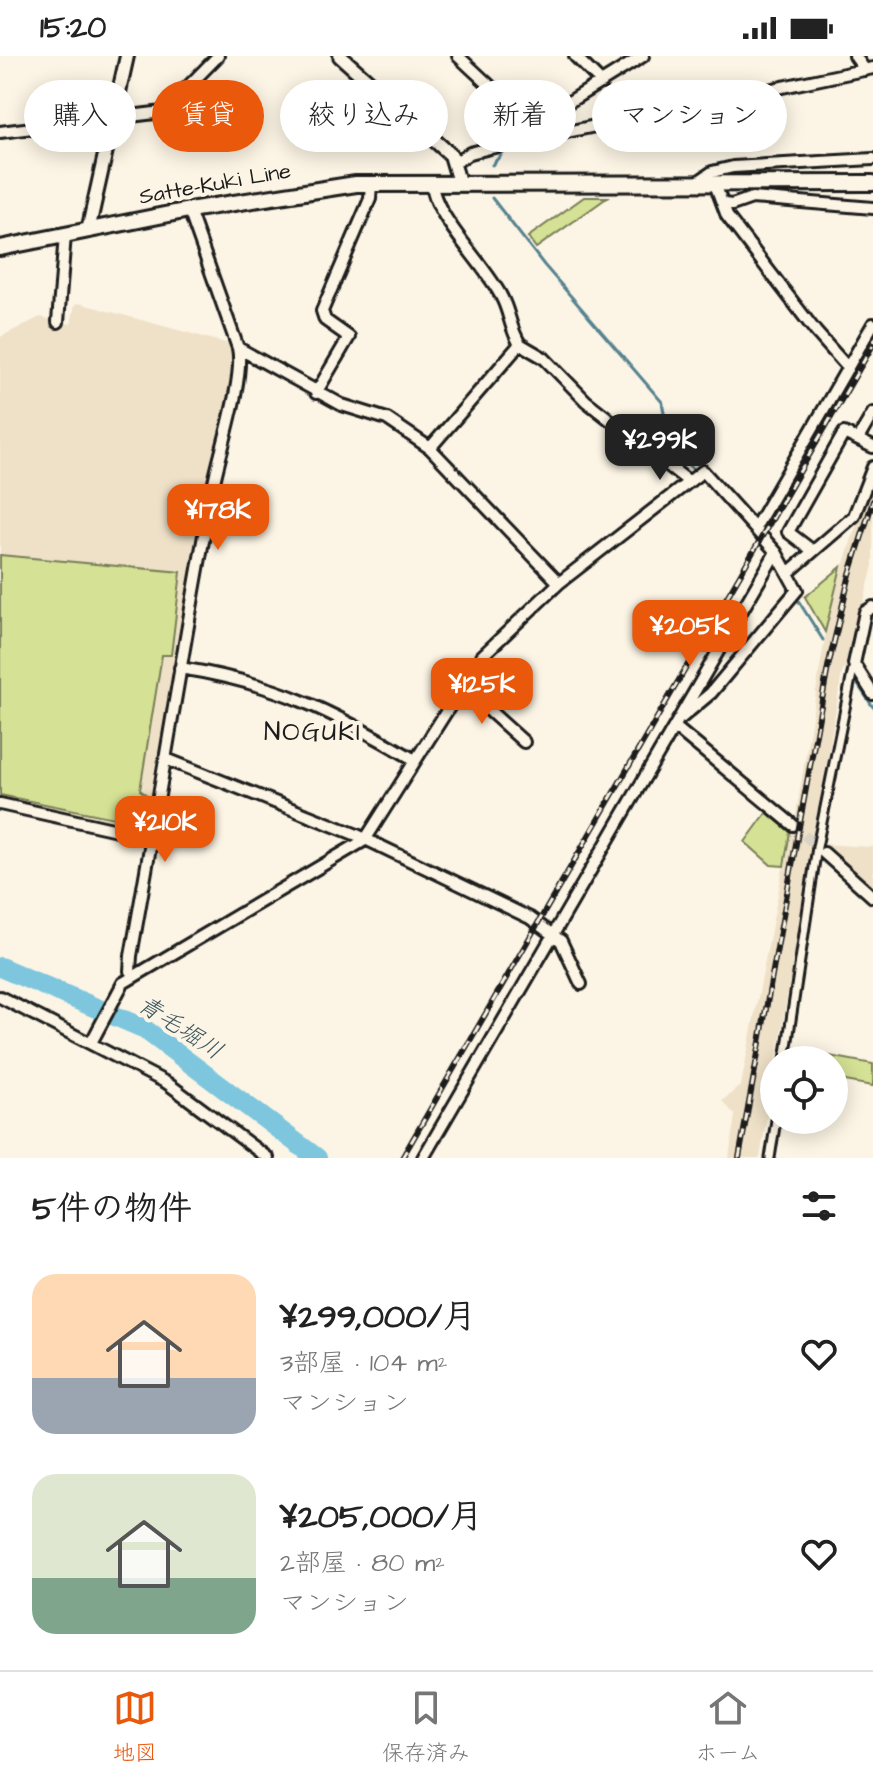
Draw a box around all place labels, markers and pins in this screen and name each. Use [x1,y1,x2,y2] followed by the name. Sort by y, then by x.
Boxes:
[604,414,716,482] pin: ¥299K
[162,484,274,552] pin: ¥178K
[634,600,746,668] pin: ¥205K
[426,658,538,726] pin: ¥125K
[109,796,221,864] pin: ¥210K

